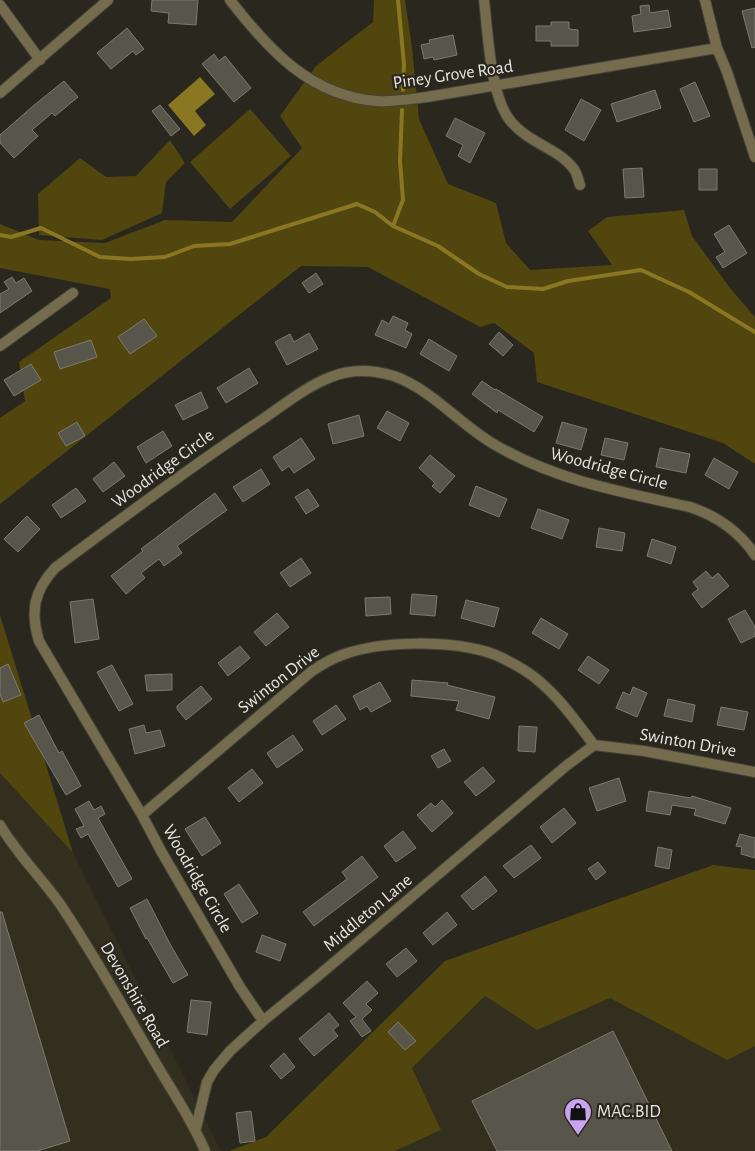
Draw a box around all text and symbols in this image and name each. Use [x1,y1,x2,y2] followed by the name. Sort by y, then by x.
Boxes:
[392,58,514,92] street label: Piney Grove Road
[109,426,217,512] street label: Woodridge Circle
[548,445,670,493] street label: Woodridge Circle
[235,643,323,717] street label: Swinton Drive
[638,726,738,760] street label: Swinton Drive
[159,822,235,936] street label: Woodridge Circle
[320,871,416,955] street label: Middleton Lane
[97,939,171,1051] street label: Devonshire Road
[563,1097,593,1136] shop icon: MAC.BID
[597,1103,661,1121] place label: MAC.BID

